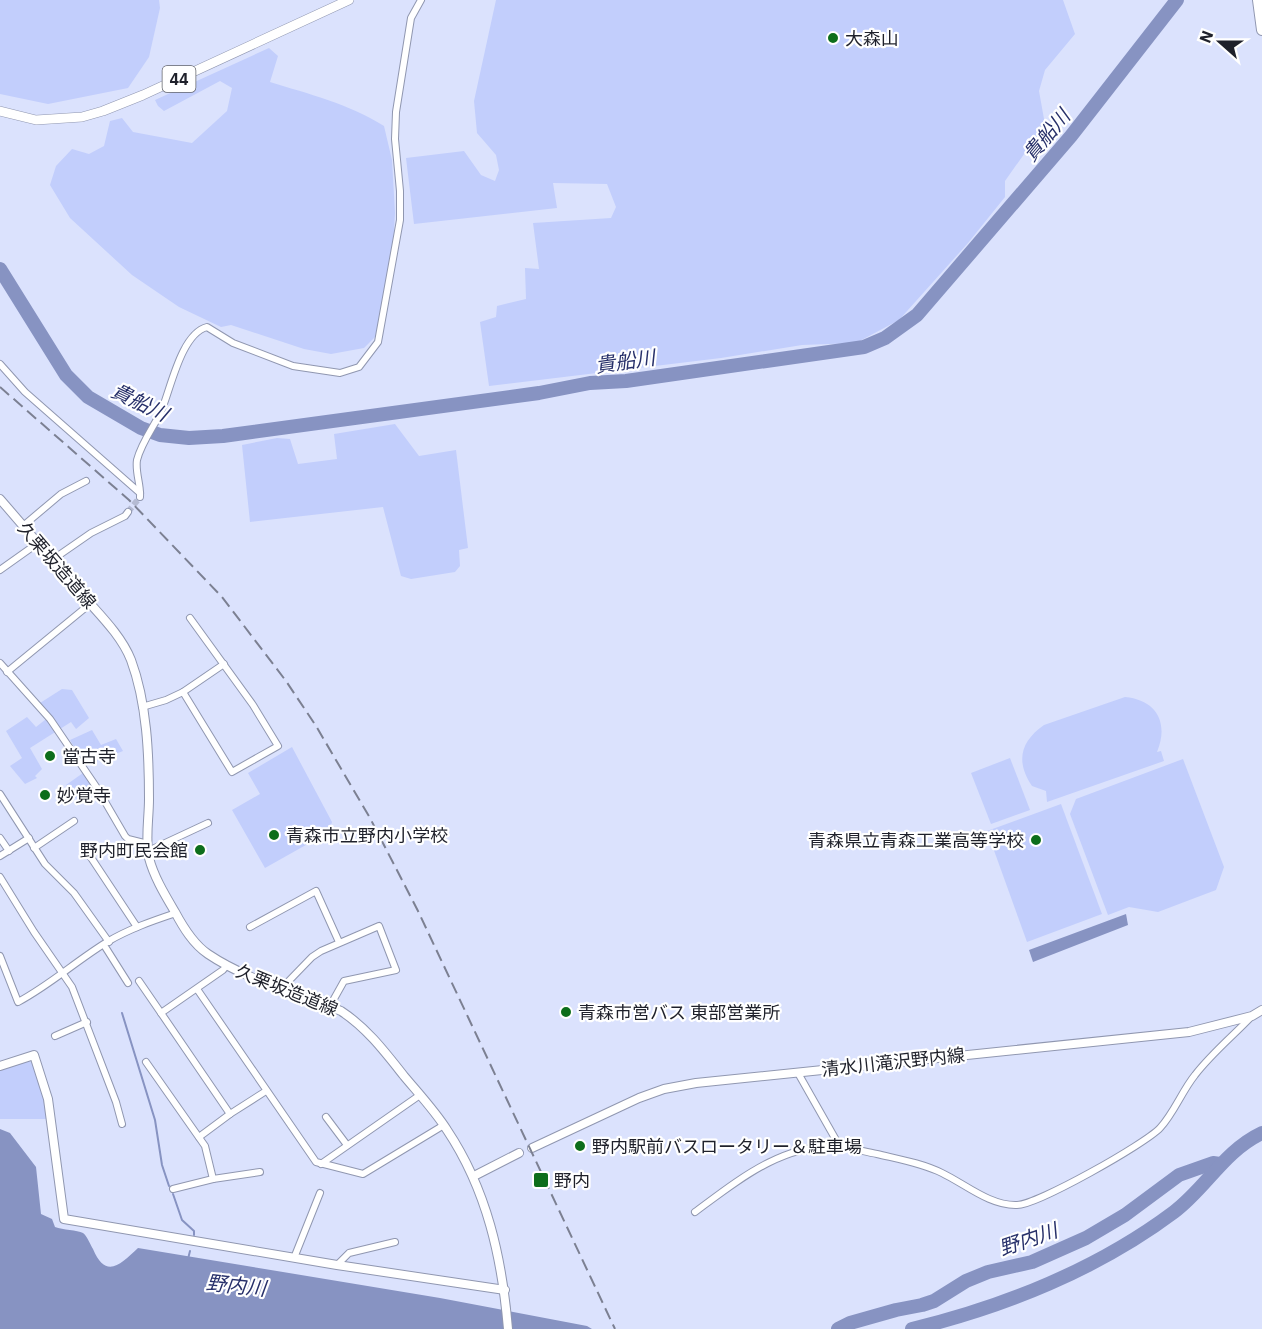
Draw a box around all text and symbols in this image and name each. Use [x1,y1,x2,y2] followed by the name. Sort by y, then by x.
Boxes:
[1190,12,1250,72] north arrow
[845,27,899,50] place label: 大森山
[1195,28,1217,46] text: N
[826,31,840,45] marker: 大森山
[162,66,195,92] road number: 44
[1016,102,1077,167] water label: 貴船川
[593,343,659,379] water label: 貴船川
[107,377,175,428] water label: 貴船川
[13,517,101,613] street label: 久栗坂造道線
[62,745,116,768] place label: 當古寺
[43,749,57,763] marker: 當古寺
[57,784,111,807] place label: 妙覚寺
[38,788,52,802] marker: 妙覚寺
[286,824,448,847] place label: 青森市立野内小学校
[267,828,281,842] marker: 青森市立野内小学校
[808,829,1024,852] place label: 青森県立青森工業高等学校
[1029,833,1043,847] marker: 青森県立青森工業高等学校
[80,839,188,862] place label: 野内町民会館
[193,843,207,857] marker: 野内町民会館
[233,959,341,1021] street label: 久栗坂造道線
[578,1001,780,1024] place label: 青森市営バス 東部営業所
[559,1005,573,1019] marker: 青森市営バス 東部営業所
[820,1043,966,1081] street label: 清水川滝沢野内線
[592,1135,862,1158] place label: 野内駅前バスロータリー＆駐車場
[573,1139,587,1153] marker: 野内駅前バスロータリー＆駐車場
[554,1169,590,1192] place label: 野内
[532,1171,550,1189] marker: 野内
[995,1216,1063,1262] water label: 野内川
[205,1268,269,1302] water label: 野内川

